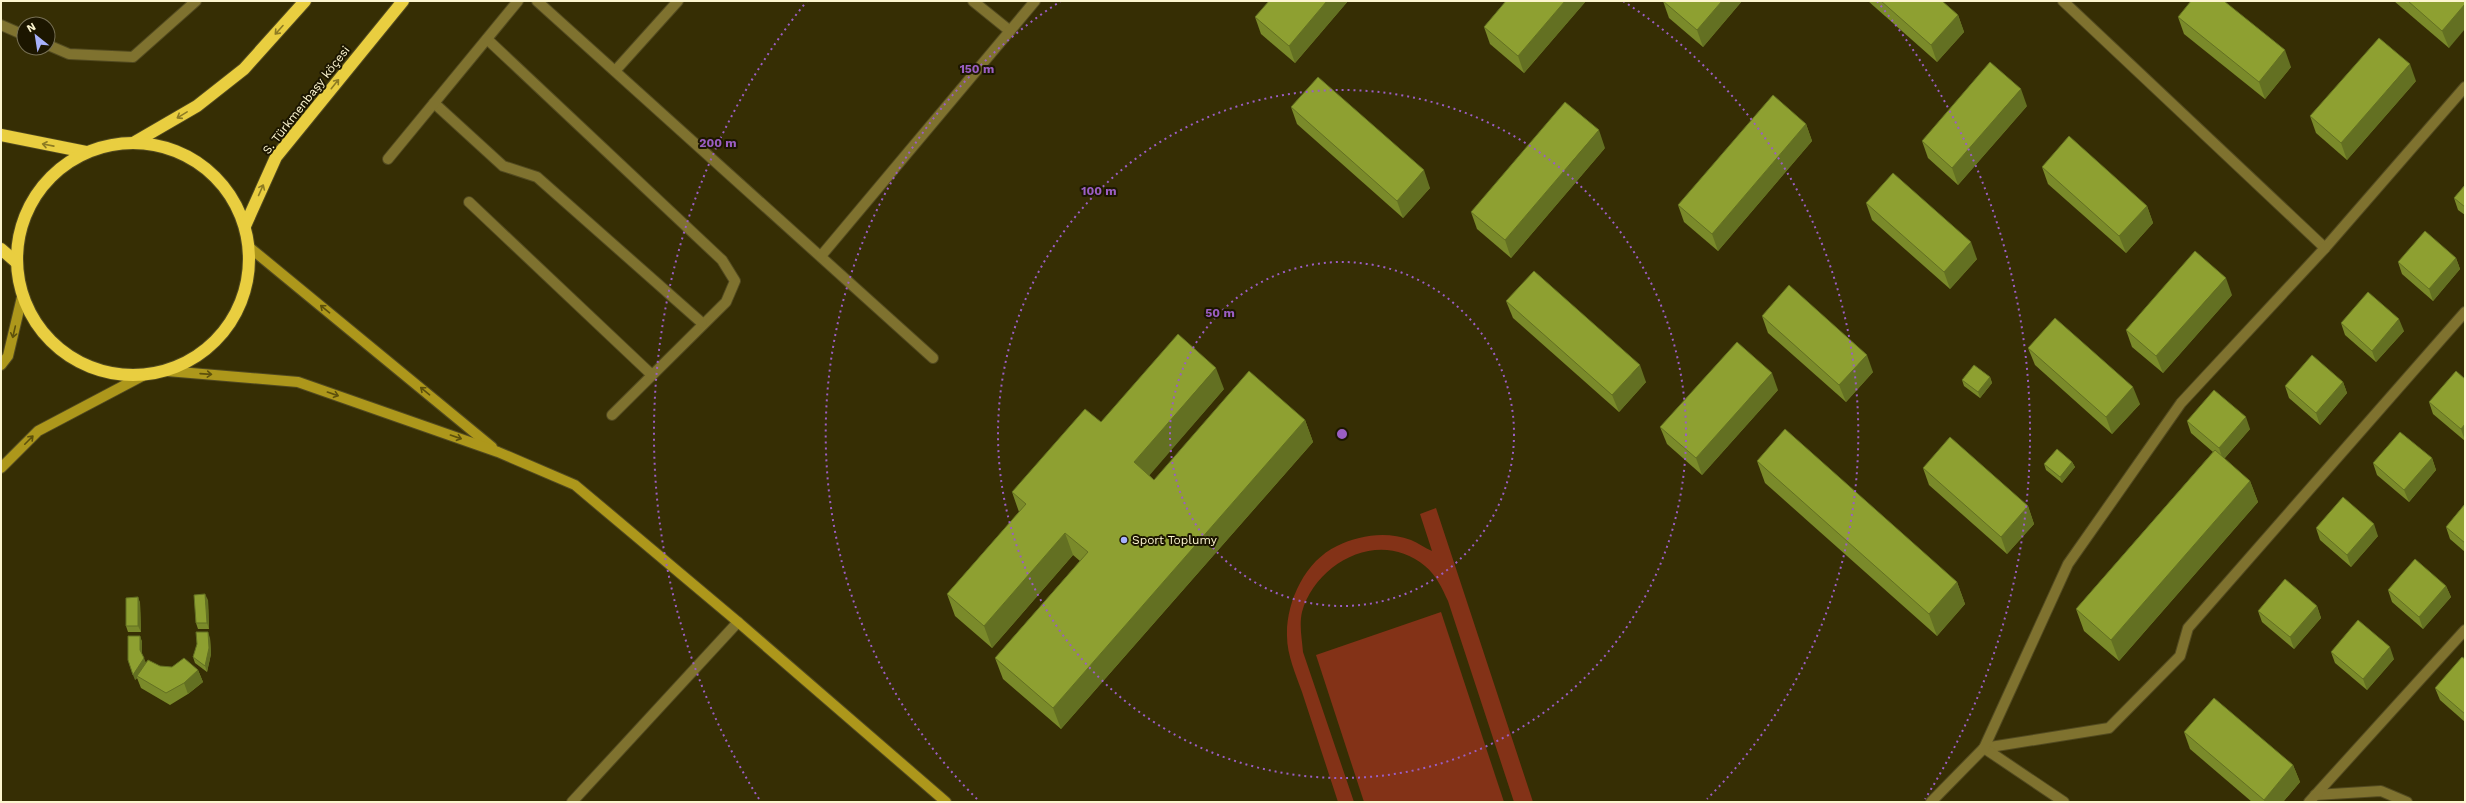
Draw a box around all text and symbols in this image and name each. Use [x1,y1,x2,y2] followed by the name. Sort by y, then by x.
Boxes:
[16,16,56,56] north arrow
[24,20,38,35] text: N
[274,25,284,35] one-way arrow
[259,43,353,157] street label: S. Türkmenbaşy köçesi
[960,62,994,76] text: 150 m
[331,79,340,89] one-way arrow
[176,111,188,119] one-way arrow
[699,136,737,150] text: 200 m
[42,140,55,148] one-way arrow
[258,184,266,196] one-way arrow
[1081,184,1117,198] text: 100 m
[319,304,330,313] one-way arrow
[1205,306,1235,320] text: 50 m
[9,325,17,338] one-way arrow
[199,371,212,378] one-way arrow
[419,387,430,396] one-way arrow
[327,391,340,398] one-way arrow
[1335,427,1349,441] centre of rings
[450,434,462,442] one-way arrow
[24,435,34,445] one-way arrow
[1132,533,1218,547] place label: Sport Toplumy
[1119,535,1129,545] marker: Sport Toplumy

